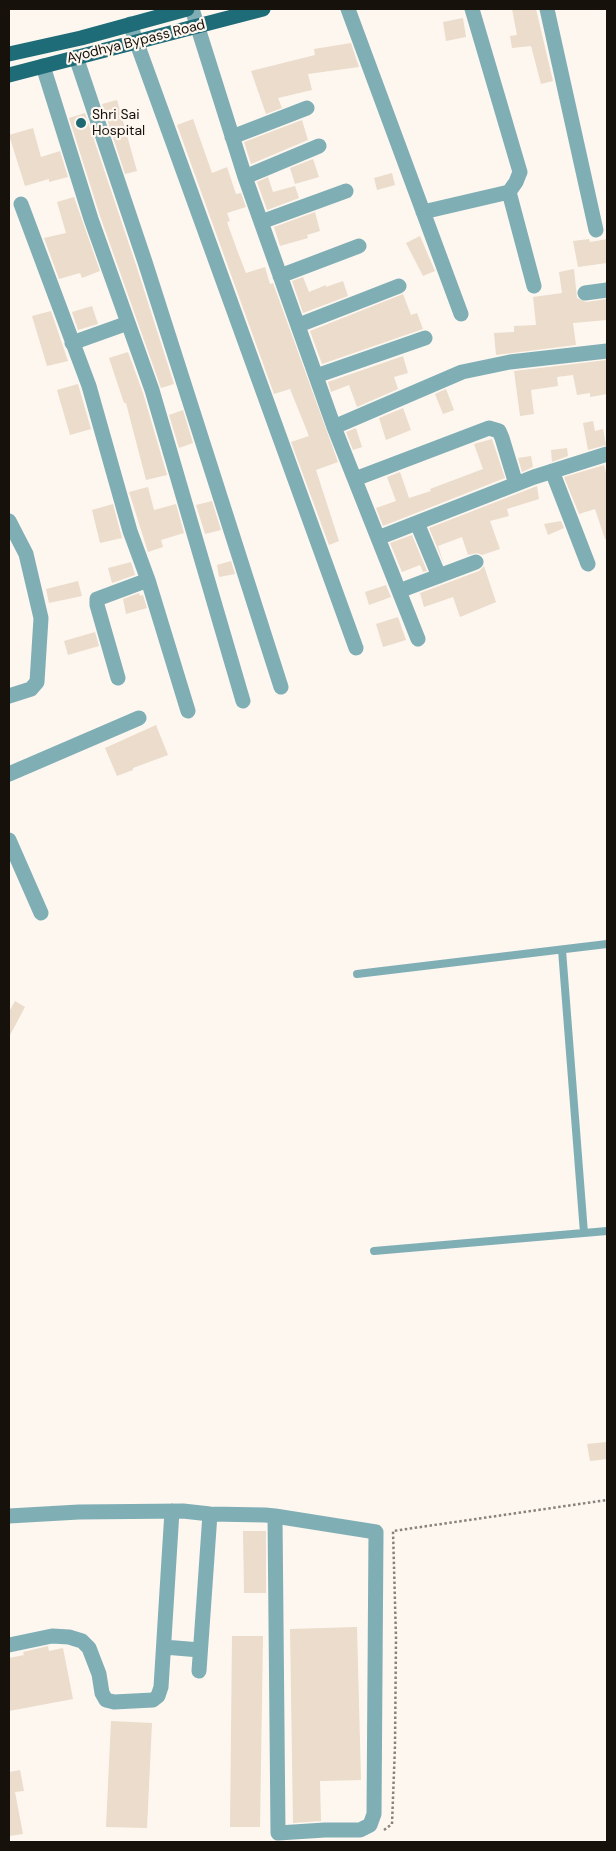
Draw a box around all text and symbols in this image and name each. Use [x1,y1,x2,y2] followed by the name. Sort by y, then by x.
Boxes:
[65,17,207,67] street label: Ayodhya Bypass Road
[92,107,145,140] place label: Shri Sai Hospital
[74,116,88,130] marker: Shri Sai Hospital

